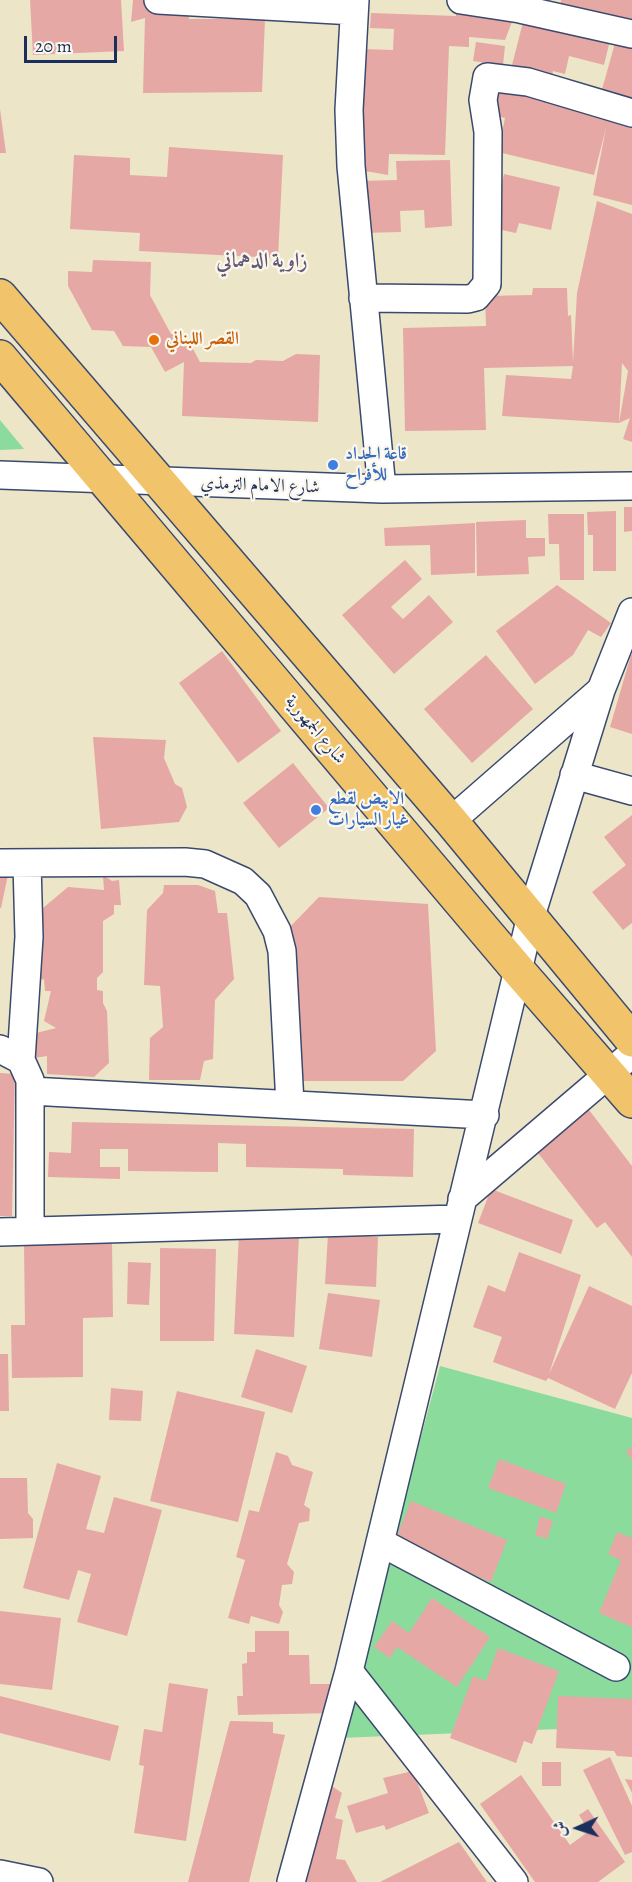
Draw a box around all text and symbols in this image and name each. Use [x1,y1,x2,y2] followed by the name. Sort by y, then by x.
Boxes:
[27,24,120,62] scale bar
[35,34,72,58] text: 20 m
[216,249,308,275] district label: زاوية الدهماني
[166,329,239,351] place label: القصر اللبناني
[147,333,161,347] marker: القصر اللبناني
[345,444,407,486] place label: قاعة الحداد للأفراح
[326,458,340,472] marker: قاعة الحداد للأفراح
[200,473,320,499] street label: شارع الامام الترمذي
[280,691,350,769] street label: شارع الجمهورية
[328,789,409,832] place label: الابيض لقطع غيار السيارات
[309,803,323,817] marker: الابيض لقطع غيار السيارات
[548,1798,608,1858] north arrow
[549,1820,571,1837] text: ش

